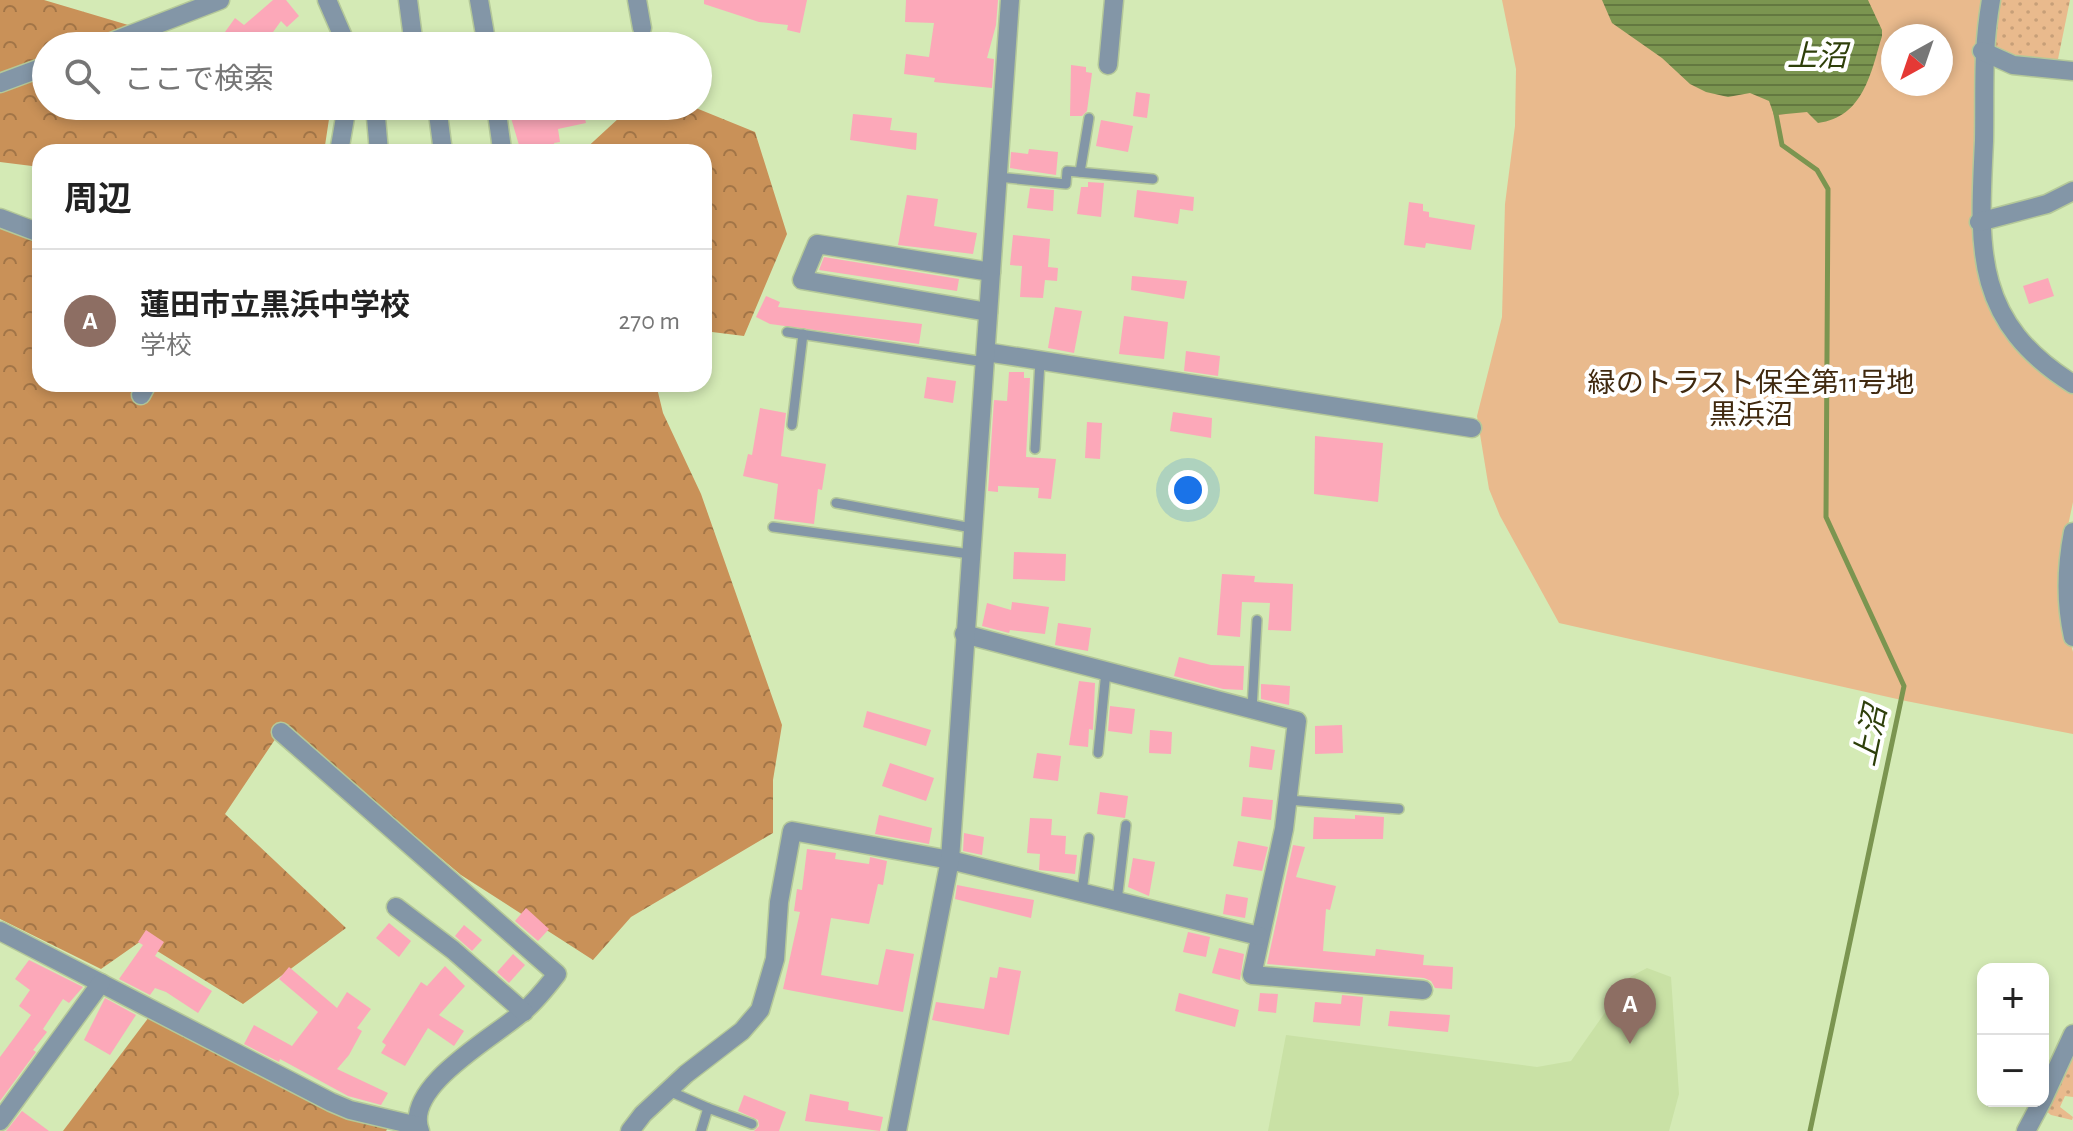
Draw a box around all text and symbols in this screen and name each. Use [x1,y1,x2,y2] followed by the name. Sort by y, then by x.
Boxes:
[1881,24,1953,96] north arrow
[32,32,712,120] search box
[1787,41,1851,72] water label: 上沼
[60,54,104,98] icon: search
[124,65,274,95] text: ここで検索
[64,183,132,217] text: 周辺
[140,291,410,321] text: 蓮田市立黒浜中学校
[82,308,98,334] text: A
[619,308,680,334] text: 270 m
[140,333,192,359] text: 学校
[1588,368,1914,430] park label: 緑のトラスト保全第11号地 黒浜沼
[1168,470,1208,510] your location
[1849,699,1893,768] water label: 上沼
[1977,963,2049,1107] map controls
[1977,963,2049,1035] button: +
[1604,978,1656,1044] pin: A
[1977,1035,2049,1107] button: −

